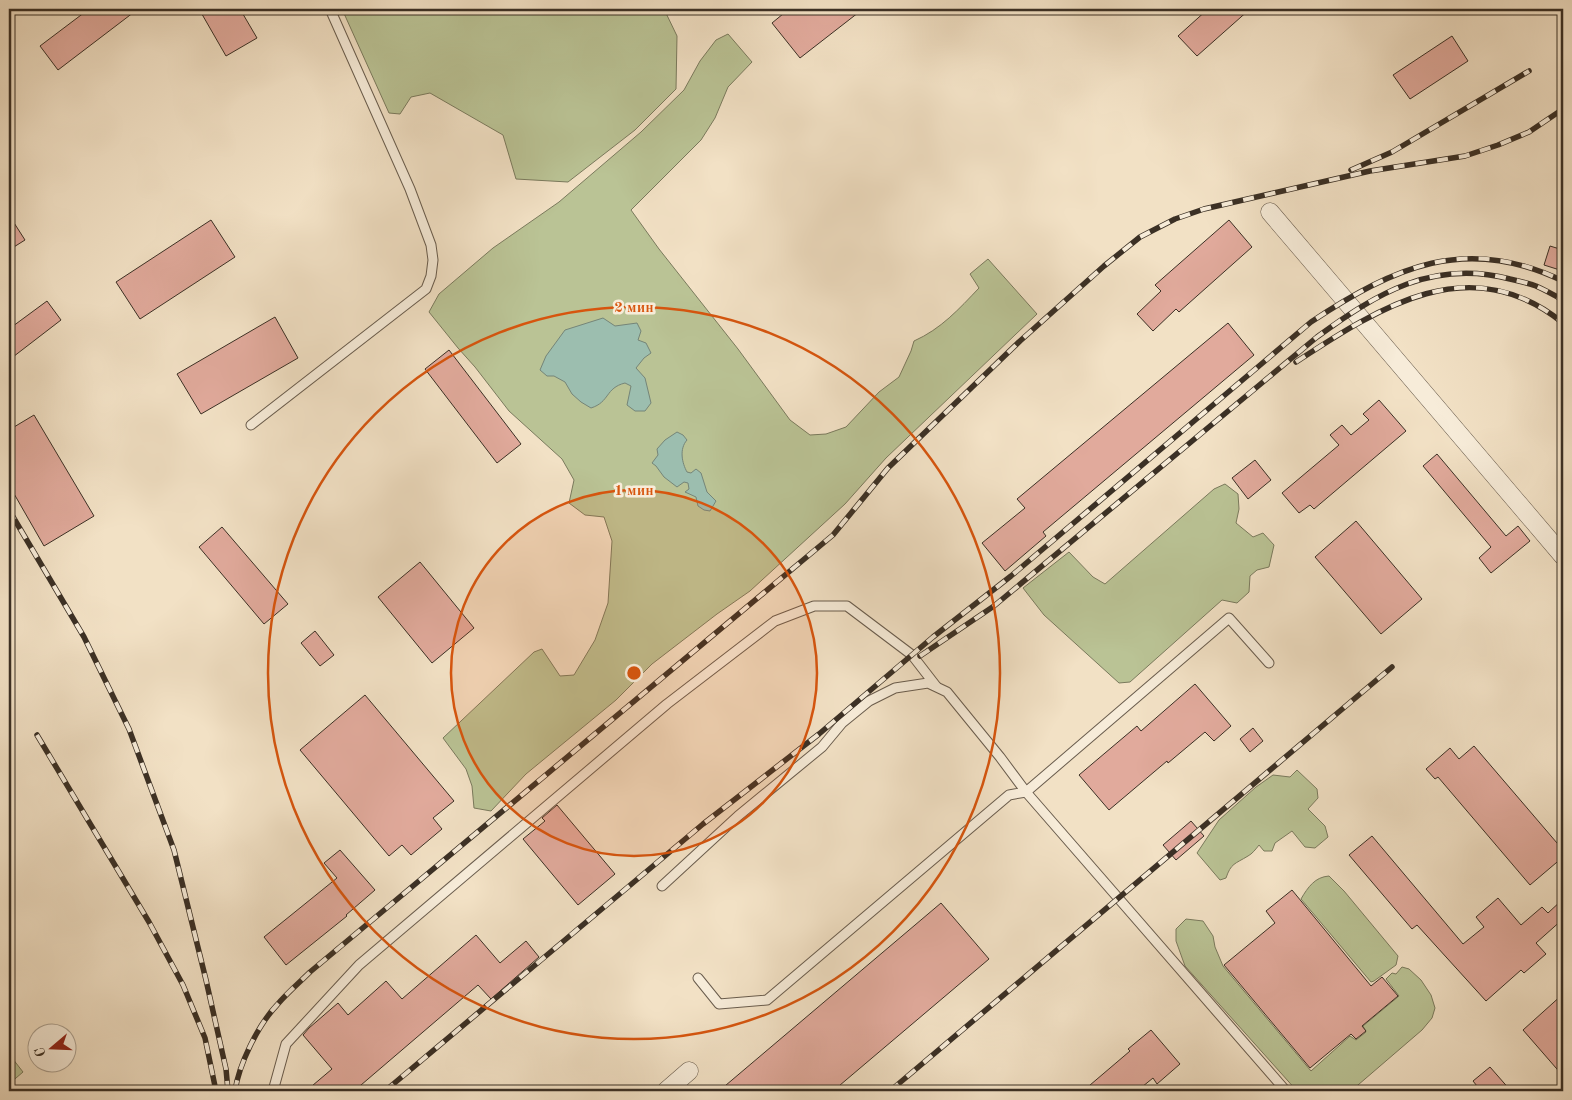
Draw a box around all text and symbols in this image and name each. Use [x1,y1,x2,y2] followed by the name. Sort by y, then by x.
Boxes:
[614,301,654,316] text: 2 мин
[614,484,654,499] text: 1 мин
[625,664,643,682] centre of rings
[28,1022,78,1072] north arrow
[33,1045,49,1059] text: С

